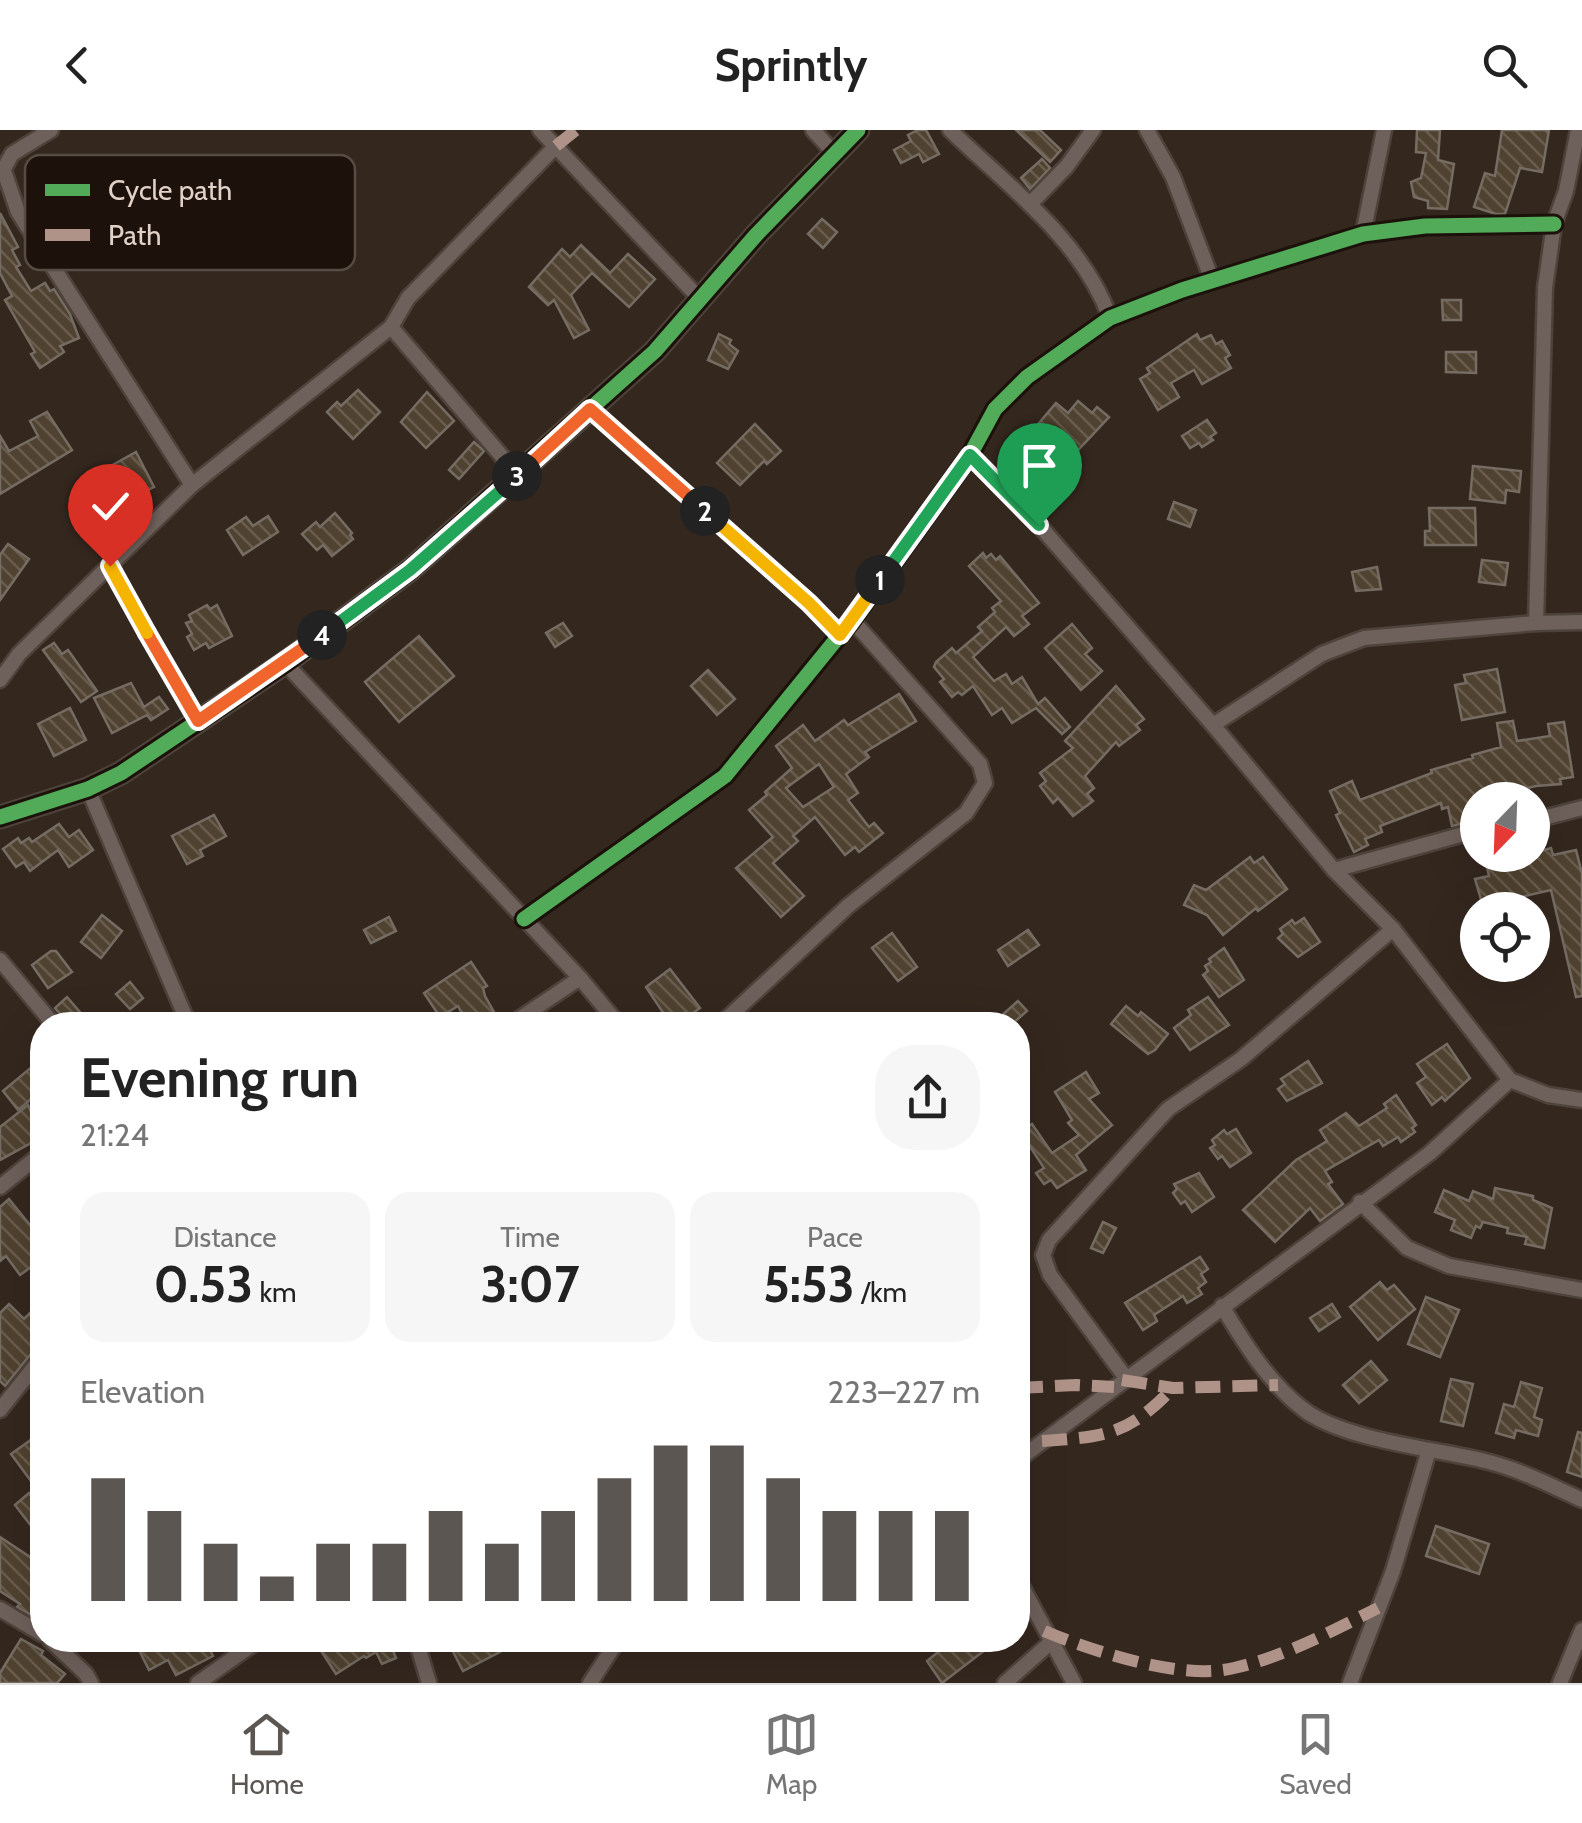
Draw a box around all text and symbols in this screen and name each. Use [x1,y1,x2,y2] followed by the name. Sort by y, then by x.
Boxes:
[50,38,105,93] icon: back
[714,38,868,92] text: Sprintly
[1477,38,1532,93] icon: search
[25,155,355,270] legend
[108,173,232,207] text: Cycle path
[108,218,161,252] text: Path
[997,423,1082,526] pin
[1012,438,1067,493] icon: arrive
[492,451,542,501] pin: 3
[509,459,525,493] text: 3
[68,464,153,567] pin
[83,479,138,534] icon: check
[680,486,730,536] pin: 2
[698,494,712,528] text: 2
[855,555,905,605] pin: 1
[875,563,885,597] text: 1
[297,610,347,660] pin: 4
[313,618,331,652] text: 4
[1460,782,1550,872] north arrow
[1460,782,1550,982] map controls
[1460,892,1550,982] button: locate
[80,1044,359,1111] text: Evening run
[875,1045,980,1150] button: share
[80,1115,149,1154] text: 21:24
[173,1220,277,1254] text: Distance
[500,1220,560,1254] text: Time
[807,1220,863,1254] text: Pace
[153,1254,253,1315] text: 0.53
[481,1254,579,1315] text: 3:07
[763,1254,855,1315] text: 5:53
[253,1275,297,1309] text: km
[855,1275,907,1309] text: /km
[80,1372,205,1411] text: Elevation
[827,1372,980,1411] text: 223–227 m
[230,1707,304,1801] tab: Home
[764,1707,819,1801] tab: Map
[1279,1707,1352,1801] tab: Saved

